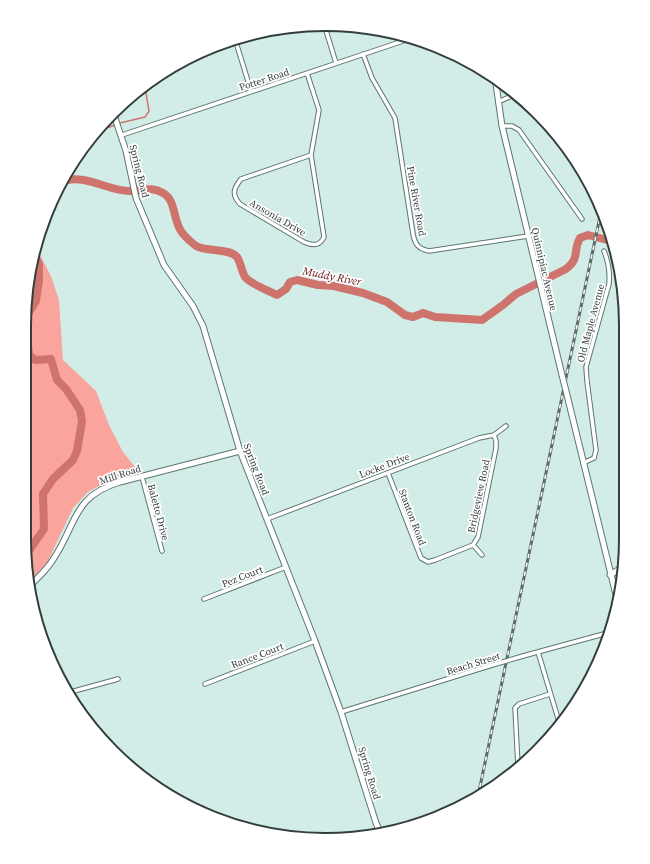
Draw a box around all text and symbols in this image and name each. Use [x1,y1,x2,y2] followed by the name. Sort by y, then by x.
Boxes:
[237,65,291,94] street label: Potter Road
[127,143,152,199] street label: Spring Road
[404,165,429,237] street label: Pine River Road
[247,196,308,239] street label: Ansonia Drive
[529,226,560,312] street label: Quinnipiac Avenue
[300,263,363,290] water label: Muddy River
[574,282,607,364] street label: Old Maple Avenue
[241,442,272,497] street label: Spring Road
[357,450,411,481] street label: Locke Drive
[464,458,493,534] street label: Bridgeview Road
[98,462,143,487] street label: Mill Road
[145,482,172,542] street label: Baletto Drive
[396,487,429,547] street label: Stanton Road
[220,562,265,590] street label: Pez Court
[229,639,286,671] street label: Rance Court
[445,649,502,678] street label: Beach Street
[355,745,384,801] street label: Spring Road

